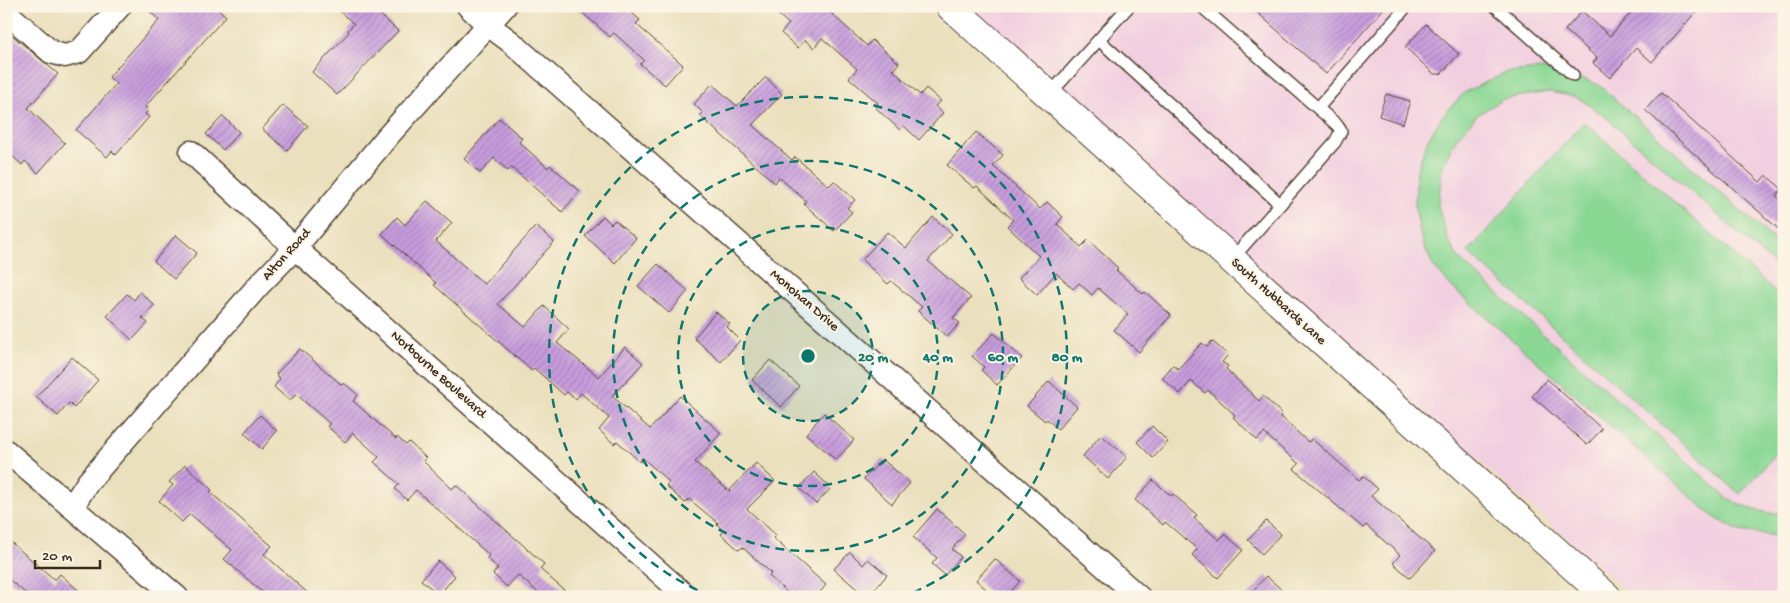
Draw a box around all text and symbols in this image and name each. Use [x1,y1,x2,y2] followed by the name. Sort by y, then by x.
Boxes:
[259,224,316,285] street label: Alton Road
[1227,255,1330,350] street label: South Hubbards Lane
[766,266,843,336] street label: Monohan Drive
[387,327,491,424] street label: Norbourne Boulevard
[799,347,817,365] centre of rings
[858,349,888,367] text: 20 m
[922,349,953,367] text: 40 m
[988,349,1019,367] text: 60 m
[1052,349,1083,367] text: 80 m
[35,538,100,570] scale bar
[42,548,72,566] text: 20 m

